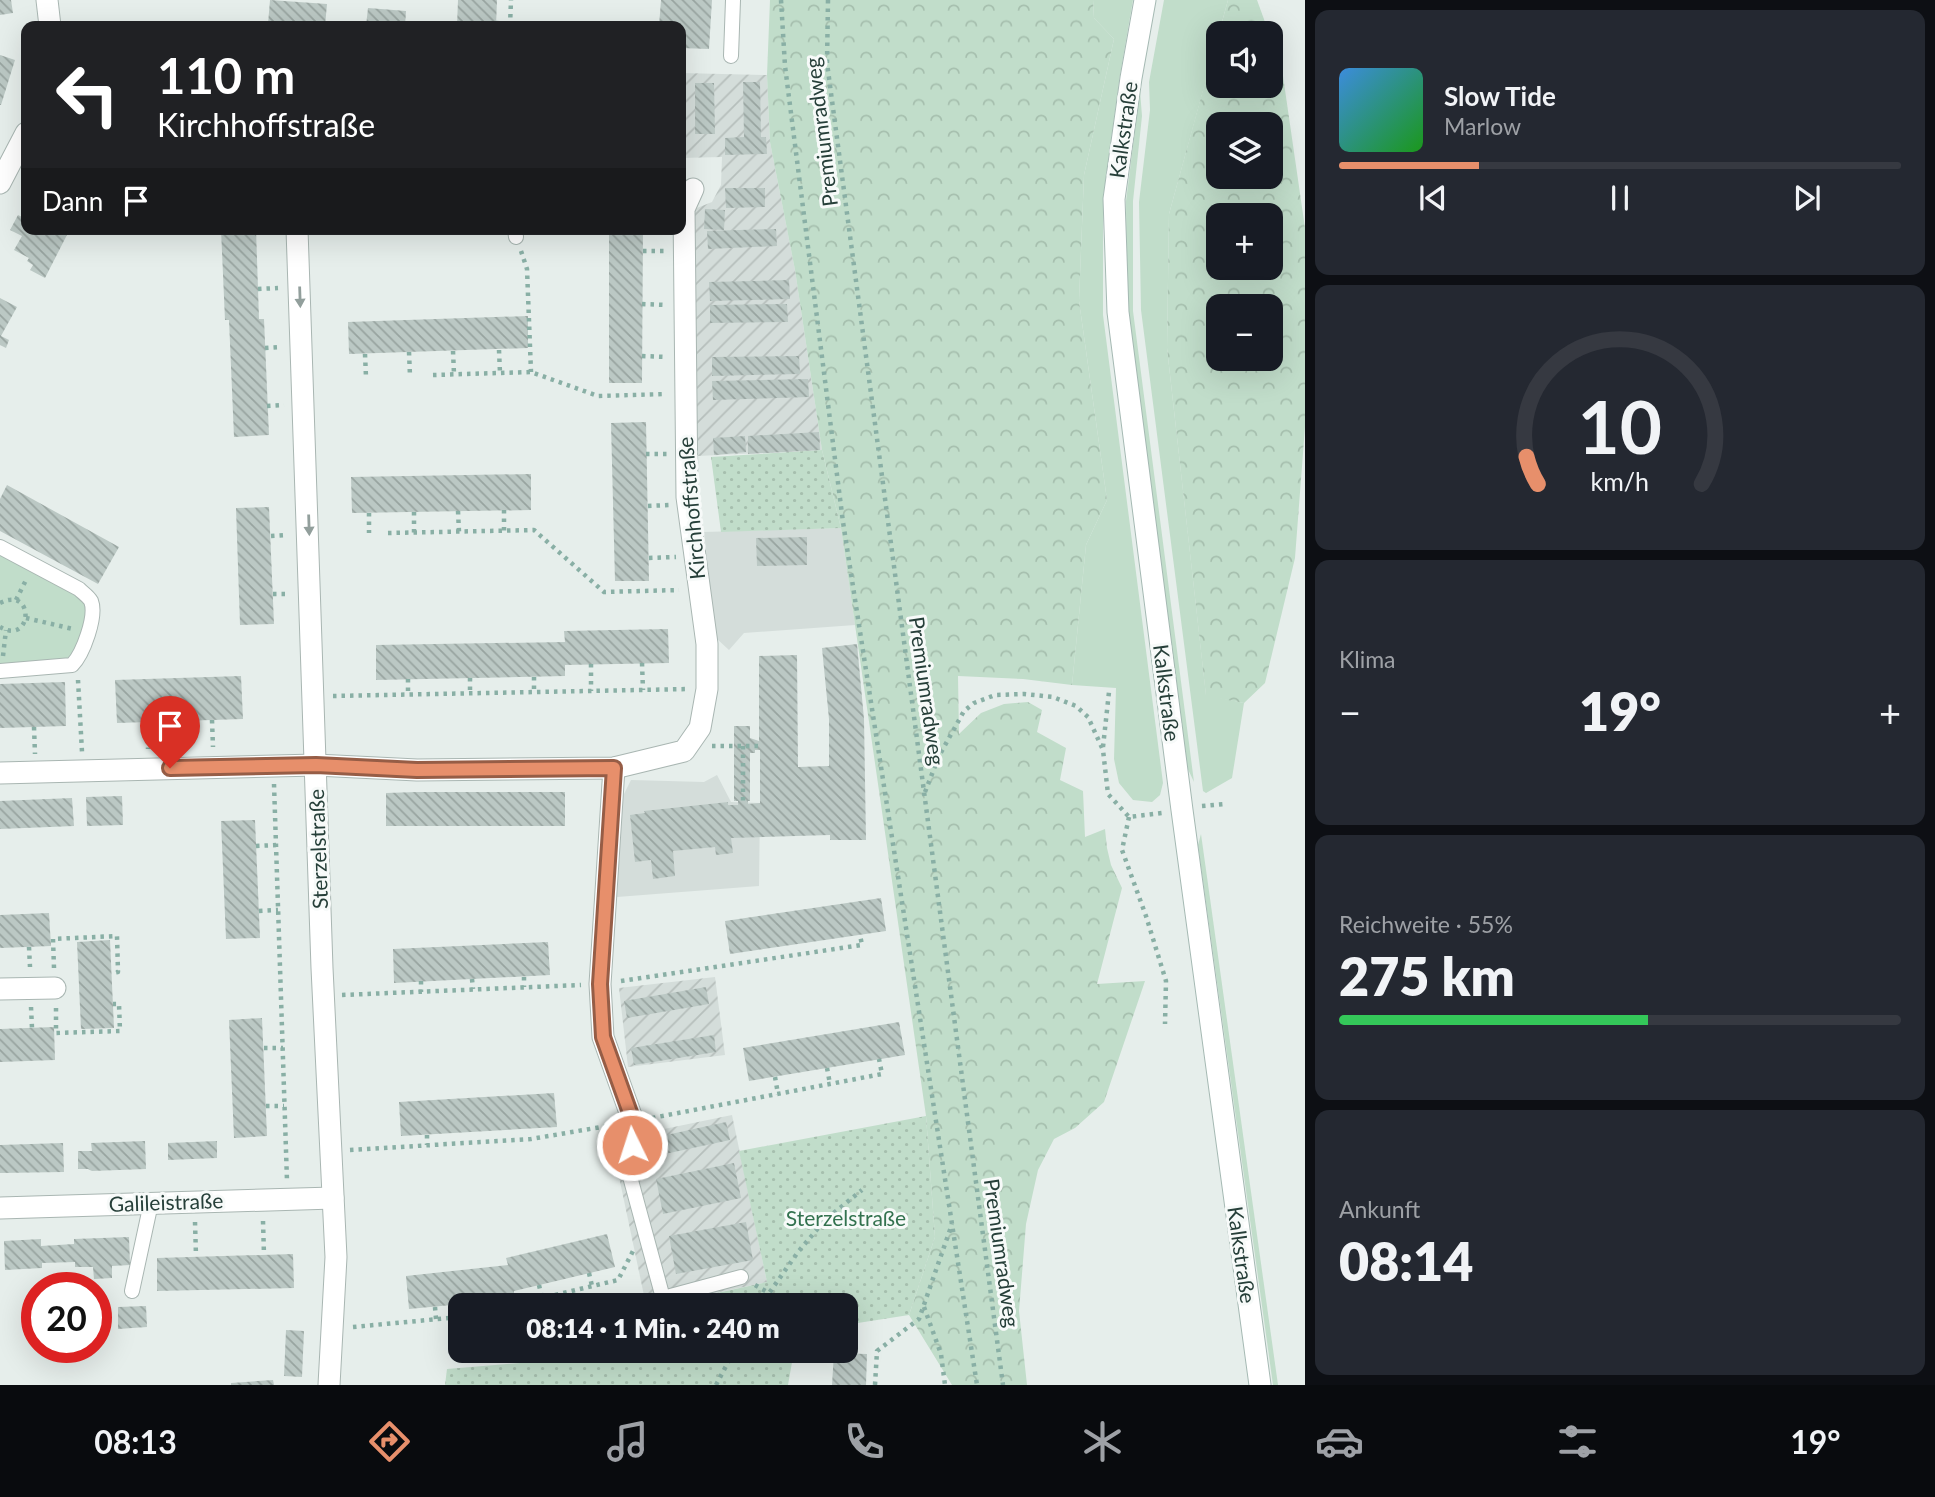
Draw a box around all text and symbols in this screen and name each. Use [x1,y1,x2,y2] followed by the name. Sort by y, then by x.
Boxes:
[1206,21,1283,371] map controls
[1206,21,1283,98] button: sound
[157,46,295,104] text: 110 m
[42,49,133,140] icon: left
[799,56,842,208] street label: Premiumradweg
[1103,80,1142,180] street label: Kalkstraße
[1444,80,1556,112] text: Slow Tide
[157,105,375,144] text: Kirchhoffstraße
[1206,112,1283,189] button: layers
[1444,112,1521,140] text: Marlow
[1414,179,1452,217] icon: previous
[1601,179,1639,217] icon: pause
[1788,179,1826,217] icon: next
[117,182,155,220] icon: arrive
[42,185,103,217] text: Dann
[1206,203,1283,280] button: +
[294,287,305,309] one-way arrow
[1206,294,1283,371] button: −
[1578,382,1662,470] text: 10
[672,436,709,580] street label: Kirchhoffstraße
[1591,465,1649,495] text: km/h
[303,514,314,536] one-way arrow
[905,615,950,767] street label: Premiumradweg
[1149,643,1186,743] street label: Kalkstraße
[1339,645,1396,673] text: Klima
[1579,680,1661,742] text: 19°
[1339,689,1361,735] text: −
[1879,689,1901,735] text: +
[140,696,200,768] pin
[151,707,189,745] icon: arrive
[303,789,332,910] street label: Sterzelstraße
[1339,910,1513,938] text: Reichweite · 55%
[1339,945,1515,1007] text: 275 km
[595,1108,669,1182] position arrow
[980,1177,1025,1329] street label: Premiumradweg
[108,1187,224,1216] street label: Galileistraße
[1339,1195,1420,1223] text: Ankunft
[786,1205,906,1230] park label: Sterzelstraße
[1223,1205,1262,1305] street label: Kalkstraße
[1339,1230,1473,1292] text: 08:14
[21,1272,112,1363] speed limit sign: 20
[526,1312,780,1344] text: 08:14 · 1 Min. · 240 m
[365,1417,414,1466] icon: directions
[603,1417,652,1466] icon: music
[840,1417,889,1466] icon: phone
[1078,1417,1127,1466] icon: climate
[1315,1417,1364,1466] icon: car
[1553,1417,1602,1466] icon: filters
[94,1422,177,1461] text: 08:13
[1790,1422,1841,1461] text: 19°

